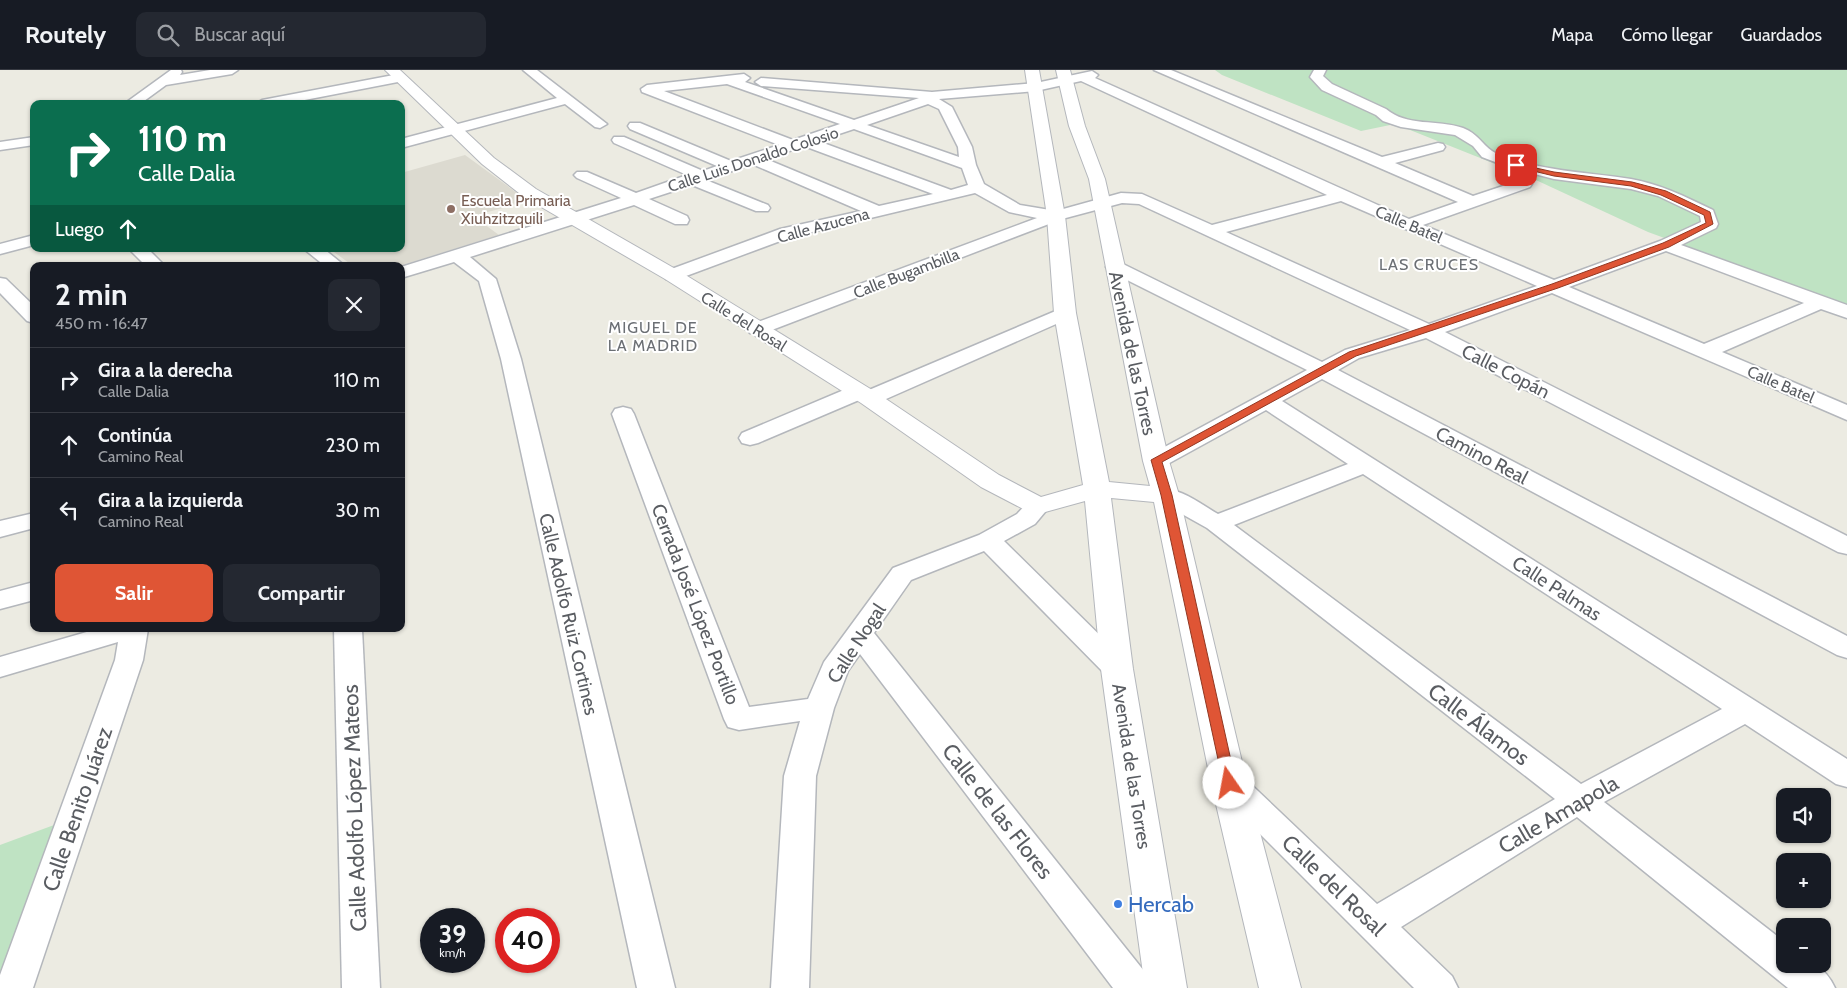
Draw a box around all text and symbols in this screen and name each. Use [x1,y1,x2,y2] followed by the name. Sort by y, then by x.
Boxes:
[136,12,486,57] search box
[25,20,106,49] text: Routely
[154,21,182,49] icon: search
[194,23,285,46] text: Buscar aquí
[1551,24,1593,46] text: Mapa
[1621,24,1713,46] text: Cómo llegar
[1741,24,1822,46] text: Guardados
[138,117,227,160] text: 110 m
[55,120,120,185] icon: right
[665,123,841,196] street label: Calle Luis Donaldo Colosio
[1495,144,1537,186] pin
[1502,151,1530,179] icon: arrive
[138,160,235,187] text: Calle Dalia
[461,191,571,228] place label: Escuela Primaria Xiuhzitzquili
[1372,202,1445,247] street label: Calle Batel
[445,203,457,215] marker: Escuela Primaria Xiuhzitzquili
[775,204,872,247] street label: Calle Azucena
[114,215,142,243] icon: ahead
[55,218,104,241] text: Luego
[851,244,962,302] street label: Calle Bugambilla
[1379,255,1479,274] district label: LAS CRUCES
[1104,269,1161,437] street label: Avenida de las Torres
[55,276,127,313] text: 2 min
[328,279,380,331] button: close
[697,288,790,355] street label: Calle del Rosal
[55,314,148,333] text: 450 m · 16:47
[608,318,698,355] district label: MIGUEL DE LA MADRID
[1458,339,1554,403] street label: Calle Copán
[98,359,233,382] text: Gira a la derecha
[1744,362,1817,407] street label: Calle Batel
[55,366,83,394] icon: right
[333,369,380,392] text: 110 m
[98,382,169,401] text: Calle Dalia
[1432,422,1532,490] street label: Camino Real
[98,424,172,447] text: Continúa
[55,431,83,459] icon: ahead
[326,434,380,457] text: 230 m
[98,447,183,466] text: Camino Real
[98,489,243,512] text: Gira a la izquierda
[55,496,83,524] icon: left
[336,499,380,522] text: 30 m
[647,501,744,708] street label: Cerrada José López Portillo
[534,511,603,717] street label: Calle Adolfo Ruiz Cortines
[98,512,183,531] text: Camino Real
[1508,551,1606,626] street label: Calle Palmas
[55,564,213,622] button: Salir
[223,564,380,622] button: Compartir
[822,599,891,687] street label: Calle Nogal
[1423,677,1535,771] street label: Calle Álamos
[1107,682,1156,851] street label: Avenida de las Torres
[337,684,372,932] street label: Calle Adolfo López Mateos
[37,723,118,895] street label: Calle Benito Juárez
[936,738,1059,884] street label: Calle de las Flores
[1202,756,1254,808] position arrow
[1493,769,1623,860] street label: Calle Amapola
[1776,788,1831,973] map controls
[1776,788,1831,843] button: sound
[1276,829,1392,942] street label: Calle del Rosal
[1776,853,1831,908] button: +
[1128,891,1194,918] place label: Hercab
[1112,898,1124,910] marker: Hercab
[495,908,560,973] speed limit sign: 40
[1776,918,1831,973] button: −
[439,919,466,949] text: 39
[439,945,466,960] text: km/h

